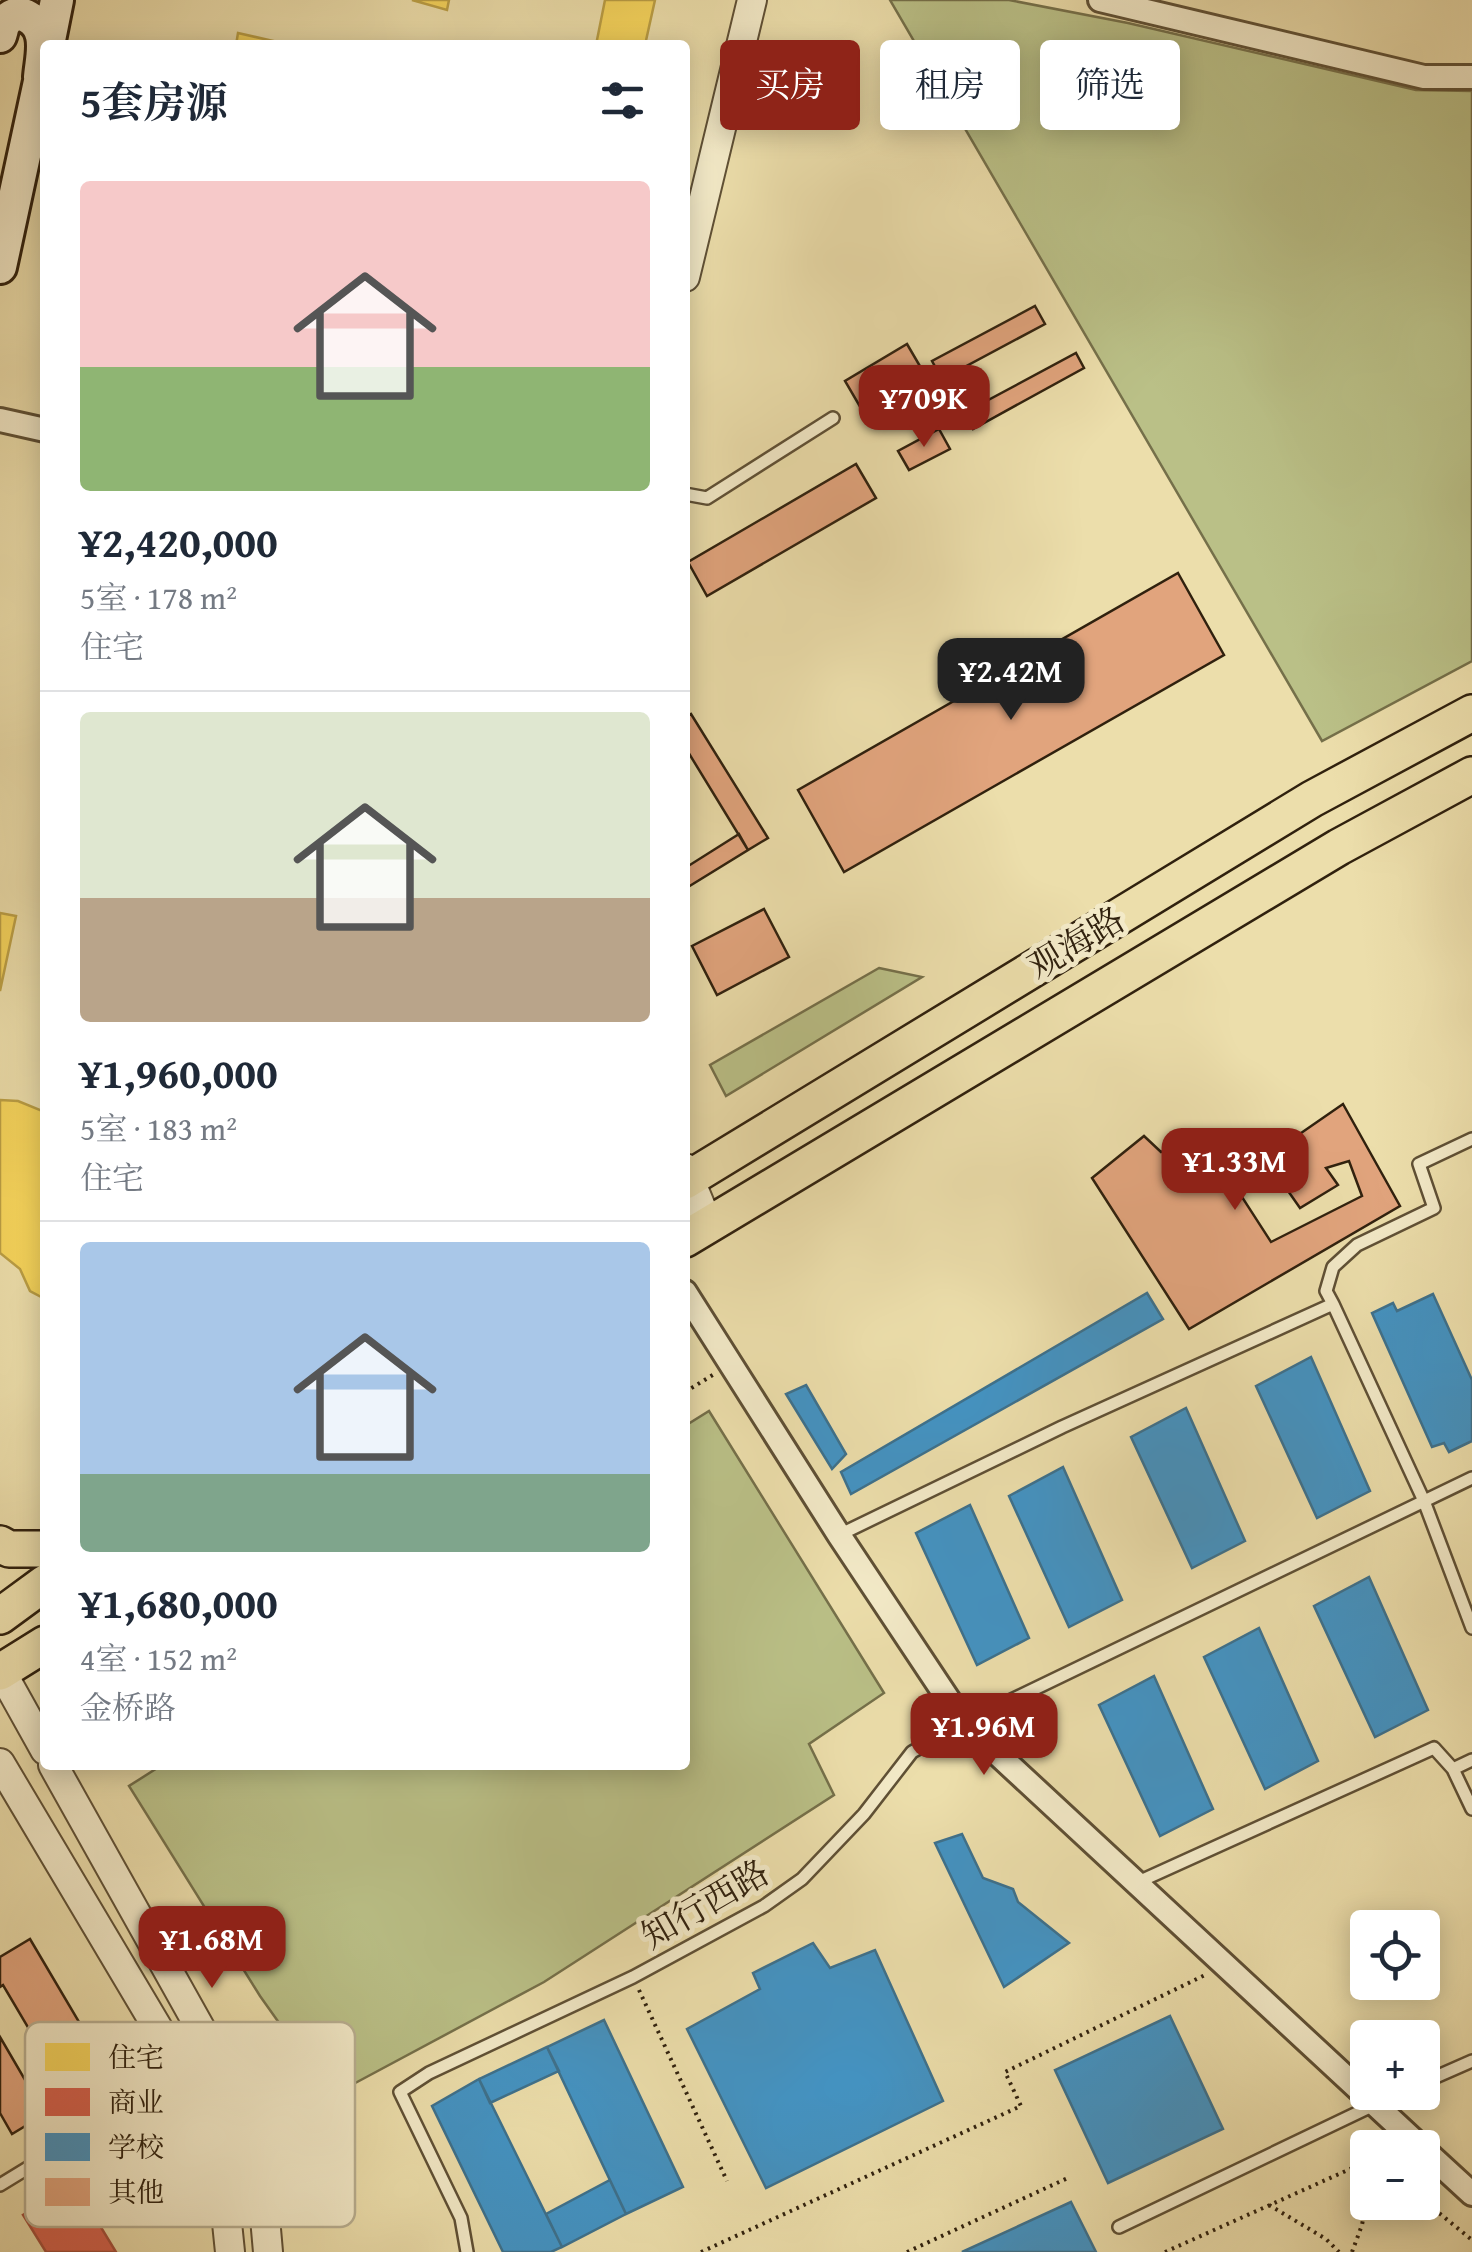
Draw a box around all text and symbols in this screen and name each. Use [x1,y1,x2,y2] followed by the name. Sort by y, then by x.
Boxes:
[720,40,860,130] chip: 买房
[880,40,1020,130] chip: 租房
[1040,40,1180,130] chip: 筛选
[80,71,228,132] text: 5套房源
[595,73,650,128] icon: filters
[275,246,455,426] icon: home
[854,365,994,450] pin: ¥709K
[881,374,967,421] text: ¥709K
[80,511,278,572] text: ¥2,420,000
[80,574,237,621] text: 5室 · 178 m²
[80,623,144,670] text: 住宅
[930,638,1092,723] pin: ¥2.42M
[960,647,1062,694] text: ¥2.42M
[275,777,455,957] icon: home
[1018,894,1134,991] street label: 观海路
[80,1042,278,1103] text: ¥1,960,000
[80,1105,237,1152] text: 5室 · 183 m²
[1154,1128,1316,1213] pin: ¥1.33M
[1184,1137,1286,1184] text: ¥1.33M
[80,1154,144,1201] text: 住宅
[275,1307,455,1487] icon: home
[80,1572,278,1633] text: ¥1,680,000
[80,1635,237,1682] text: 4室 · 152 m²
[80,1684,176,1731] text: 金桥路
[903,1693,1065,1778] pin: ¥1.96M
[933,1702,1035,1749] text: ¥1.96M
[631,1846,778,1961] street label: 知行西路
[131,1906,293,1991] pin: ¥1.68M
[1350,1910,1440,2220] map controls
[1350,1910,1440,2000] button: locate
[161,1915,263,1962] text: ¥1.68M
[1350,2020,1440,2110] button: +
[25,2022,355,2227] legend
[108,2036,164,2077] text: 住宅
[108,2081,164,2122] text: 商业
[108,2126,164,2167] text: 学校
[1350,2130,1440,2220] button: −
[108,2171,164,2212] text: 其他

